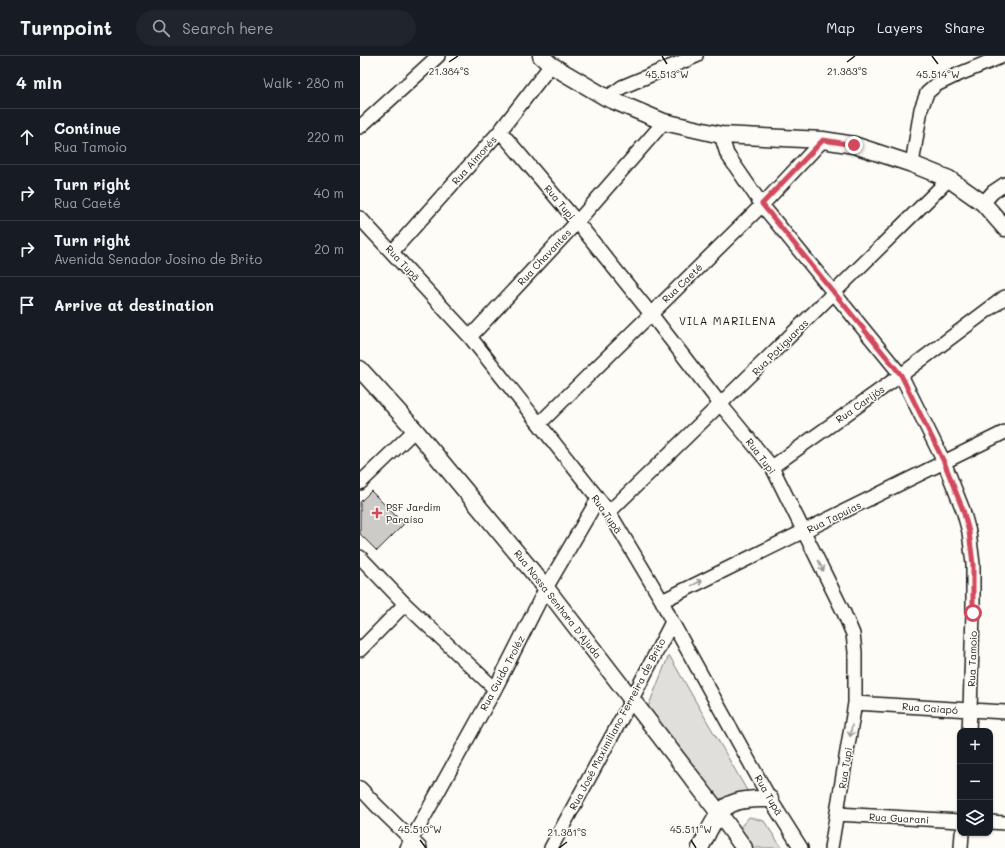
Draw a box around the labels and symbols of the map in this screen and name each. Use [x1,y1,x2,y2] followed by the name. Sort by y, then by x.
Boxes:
[429,64,469,78] text: 21.384°S
[827,64,867,78] text: 21.383°S
[645,67,689,81] text: 45.513°W
[916,67,960,81] text: 45.514°W
[448,132,500,188] street label: Rua Aimorés
[845,136,863,154] route end
[541,182,579,222] street label: Rua Tupi
[514,225,574,288] street label: Rua Chavantes
[383,242,423,284] street label: Rua Tupã
[659,260,705,306] street label: Rua Caeté
[679,313,777,328] district label: VILA MARILENA
[749,316,811,378] street label: Rua Potiguaras
[833,382,887,426] street label: Rua Carijós
[743,435,779,477] street label: Rua Tupi
[588,492,626,536] street label: Rua Tupã
[804,498,864,536] street label: Rua Tapuias
[386,500,441,526] place label: PSF Jardim Paraíso
[371,507,383,519] marker: PSF Jardim Paraíso
[511,547,605,661] street label: Rua Nossa Senhora D'Ajuda
[818,560,825,572] one-way arrow
[691,579,703,586] one-way arrow
[964,604,982,622] route start
[964,631,980,687] street label: Rua Tamoio
[476,632,528,713] street label: Rua Guido Troléz
[566,636,668,812] street label: Rua José Maximiliano Ferreira de Brito
[902,699,959,717] street label: Rua Caiapó
[847,724,855,737] one-way arrow
[835,746,855,790] street label: Rua Tupi
[752,772,786,818] street label: Rua Tupã
[869,809,929,827] street label: Rua Guarani
[398,822,442,836] text: 45.510°W
[670,822,712,836] text: 45.511°W
[548,825,587,839] text: 21.381°S

